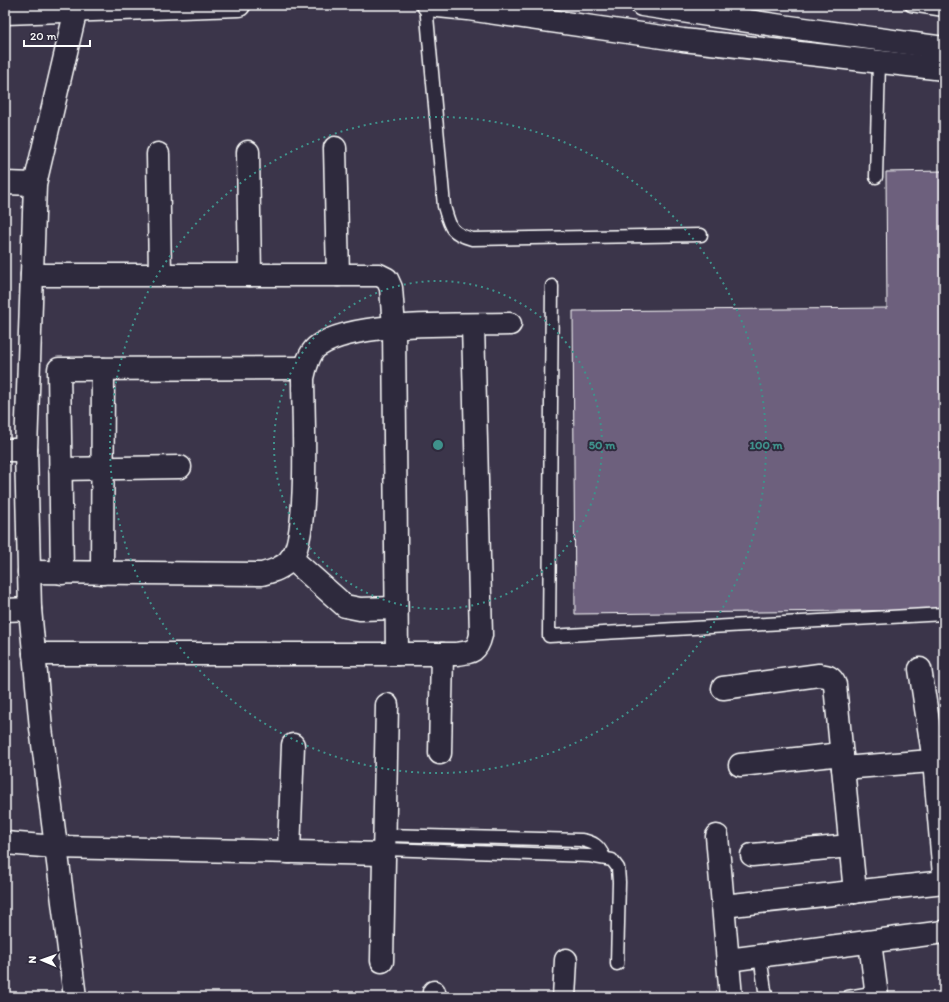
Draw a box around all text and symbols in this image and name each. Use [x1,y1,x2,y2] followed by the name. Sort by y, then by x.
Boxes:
[24,22,90,48] scale bar
[30,29,57,43] text: 20 m
[431,438,445,452] centre of rings
[589,438,616,452] text: 50 m
[749,438,783,452] text: 100 m
[22,940,62,980] north arrow
[26,956,39,964] text: N

